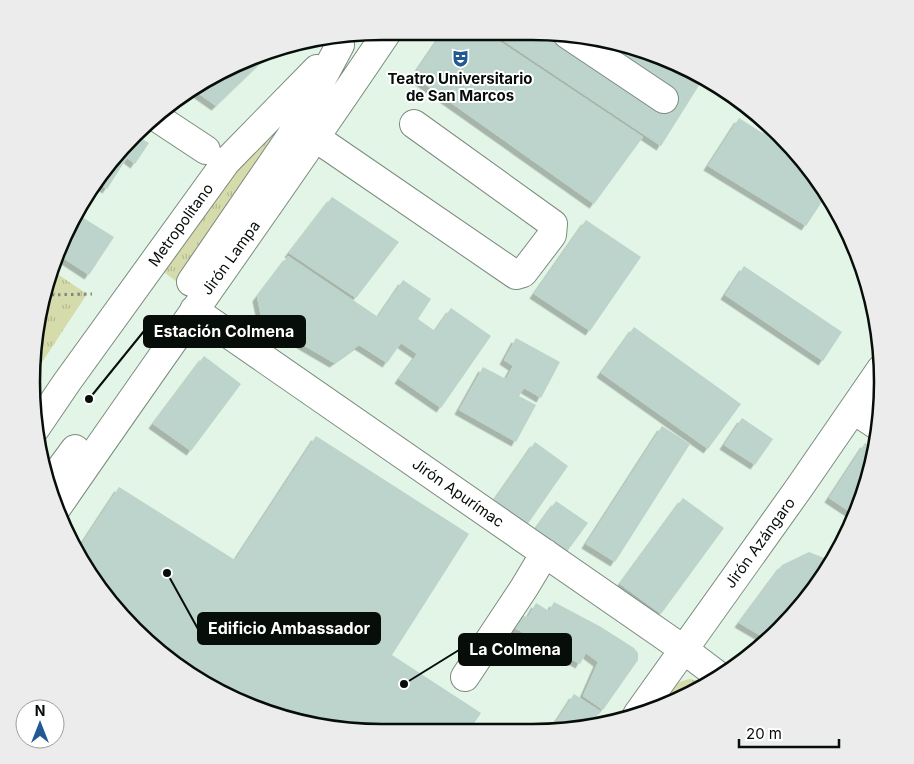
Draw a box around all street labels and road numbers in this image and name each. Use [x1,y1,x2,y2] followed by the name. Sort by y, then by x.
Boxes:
[144,179,217,270] street label: Metropolitano
[197,217,264,299] street label: Jirón Lampa
[409,454,508,531] street label: Jirón Apurímac
[720,494,799,592] street label: Jirón Azángaro

